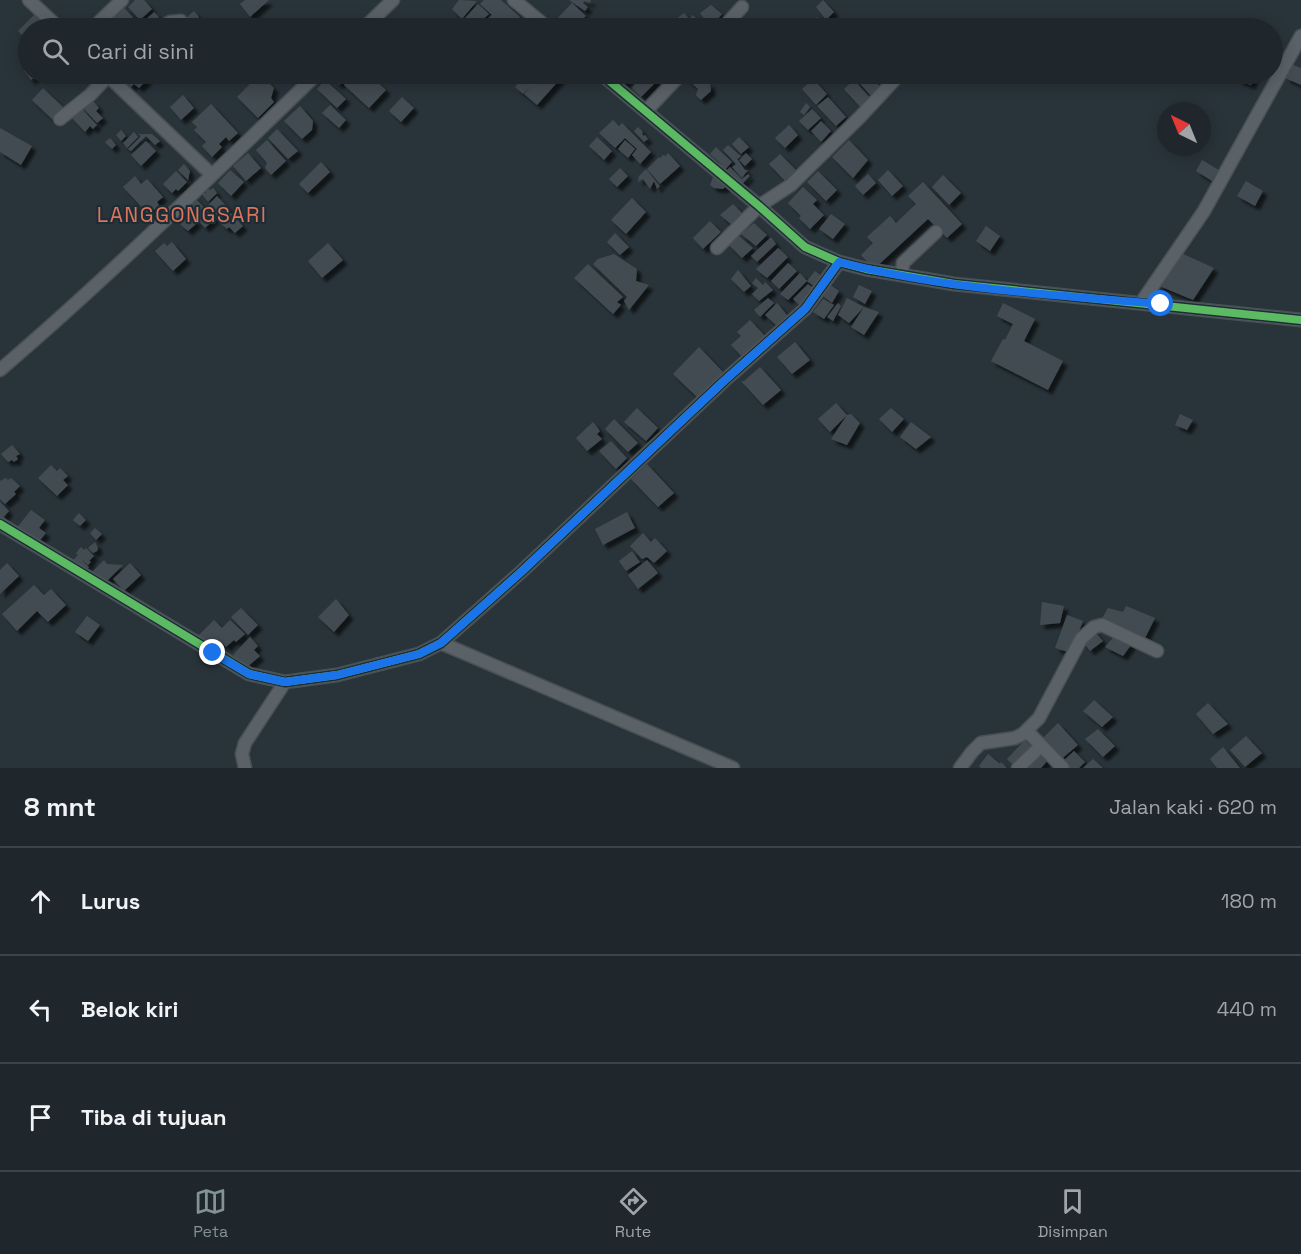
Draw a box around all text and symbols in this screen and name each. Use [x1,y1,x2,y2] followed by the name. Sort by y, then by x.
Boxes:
[18,18,1283,84] search box
[39,35,72,68] icon: search
[87,37,194,65] text: Cari di sini
[1157,102,1211,156] north arrow
[97,201,267,228] district label: LANGGONGSARI
[1147,290,1173,316] route start
[199,639,225,665] route end
[24,790,96,824] text: 8 mnt
[1109,794,1277,820] text: Jalan kaki · 620 m
[24,885,57,918] icon: ahead
[81,887,140,915] text: Lurus
[1221,888,1277,914] text: 180 m
[24,993,57,1026] icon: left
[81,995,178,1023] text: Belok kiri
[1217,996,1277,1022] text: 440 m
[24,1101,57,1134] icon: arrive
[81,1103,227,1131] text: Tiba di tujuan
[193,1185,228,1242] tab: Peta
[615,1185,651,1242] tab: Rute
[1038,1185,1108,1242] tab: Disimpan

